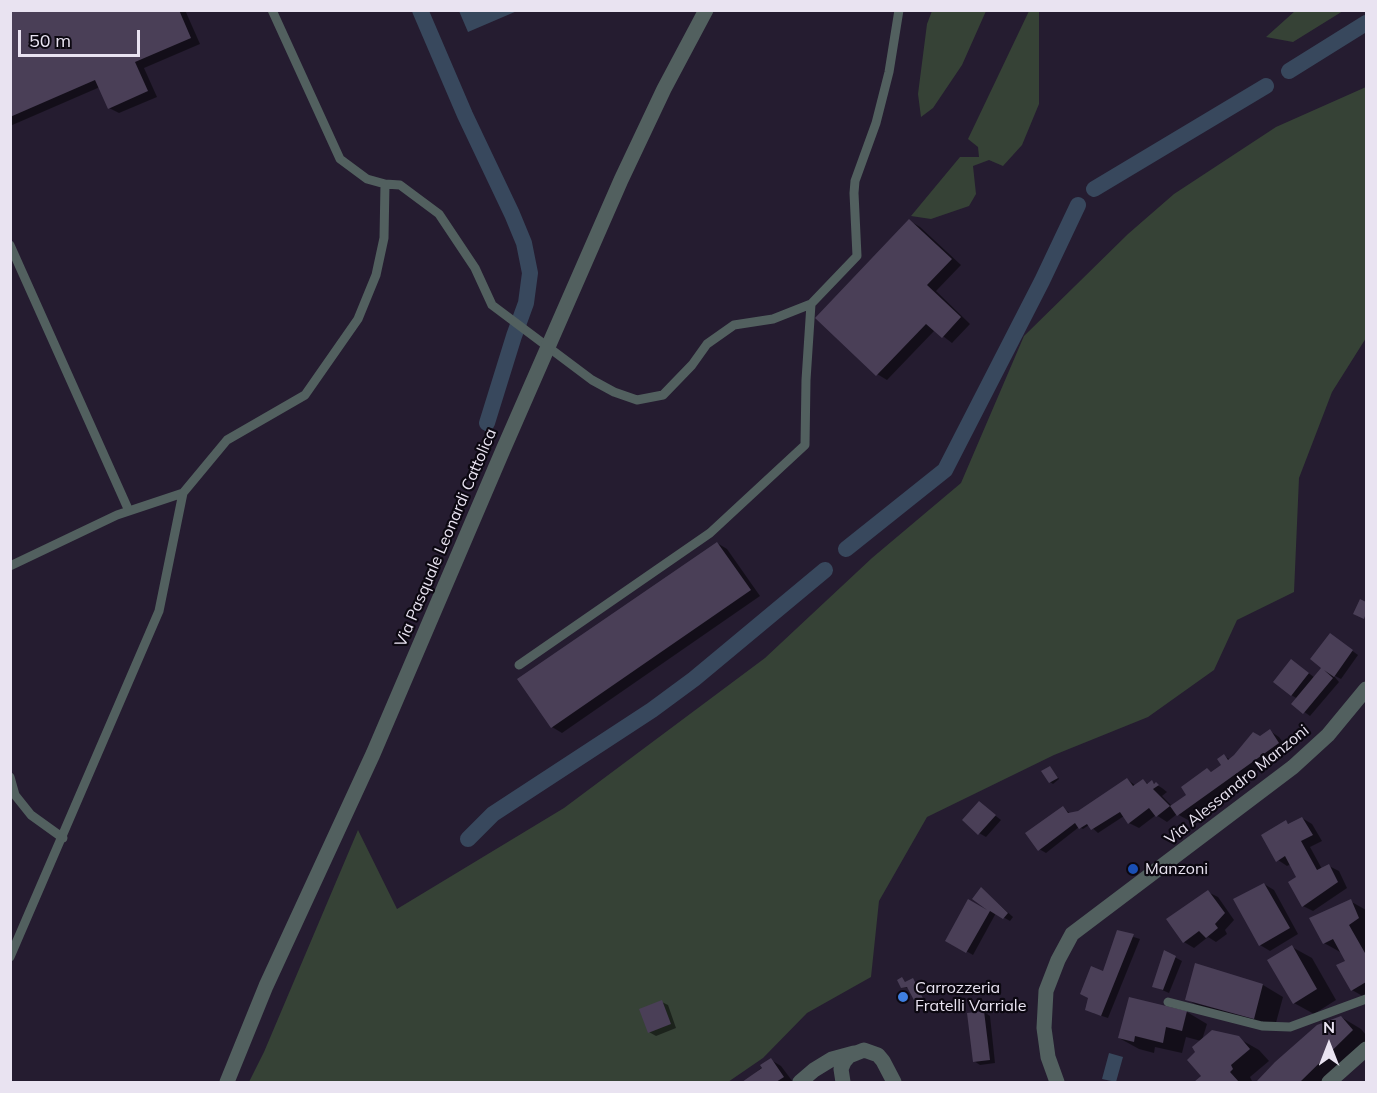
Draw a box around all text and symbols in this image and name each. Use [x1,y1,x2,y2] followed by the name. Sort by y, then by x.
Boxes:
[21,18,142,56] scale bar
[29,29,71,52] text: 50 m
[391,426,501,650] street label: Via Pasquale Leonardi Cattolica
[1161,721,1313,849] street label: Via Alessandro Manzoni
[1145,859,1208,879] place label: Manzoni
[1126,862,1140,876] marker: Manzoni
[915,978,1026,1016] place label: Carrozzeria Fratelli Varriale
[896,990,910,1004] marker: Carrozzeria Fratelli Varriale
[1299,1015,1359,1075] north arrow
[1323,1017,1335,1037] text: N

